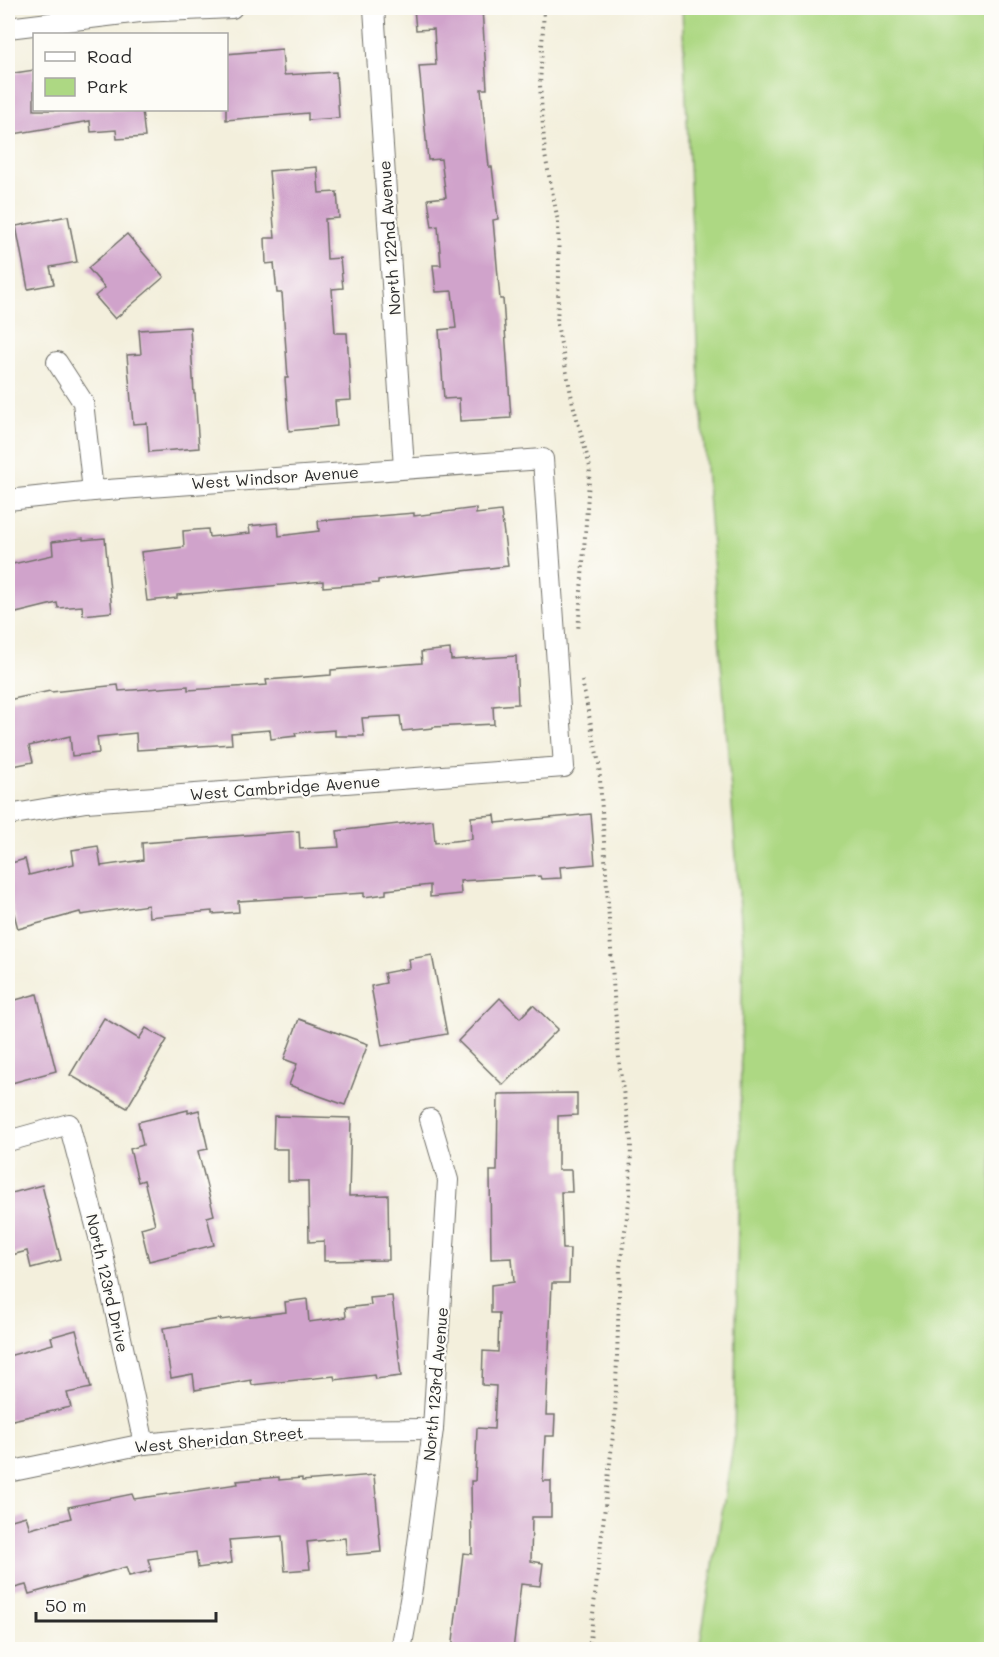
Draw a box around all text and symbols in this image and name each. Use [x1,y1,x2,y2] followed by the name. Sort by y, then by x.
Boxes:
[33,33,228,111] legend
[87,44,132,68] text: Road
[87,74,128,98] text: Park
[373,160,405,316] street label: North 122nd Avenue
[191,461,359,493] street label: West Windsor Avenue
[189,770,381,804] street label: West Cambridge Avenue
[82,1212,134,1354] street label: North 123rd Drive
[418,1306,452,1462] street label: North 123rd Avenue
[134,1421,304,1457] street label: West Sheridan Street
[36,1585,216,1623] scale bar
[45,1593,87,1617] text: 50 m

